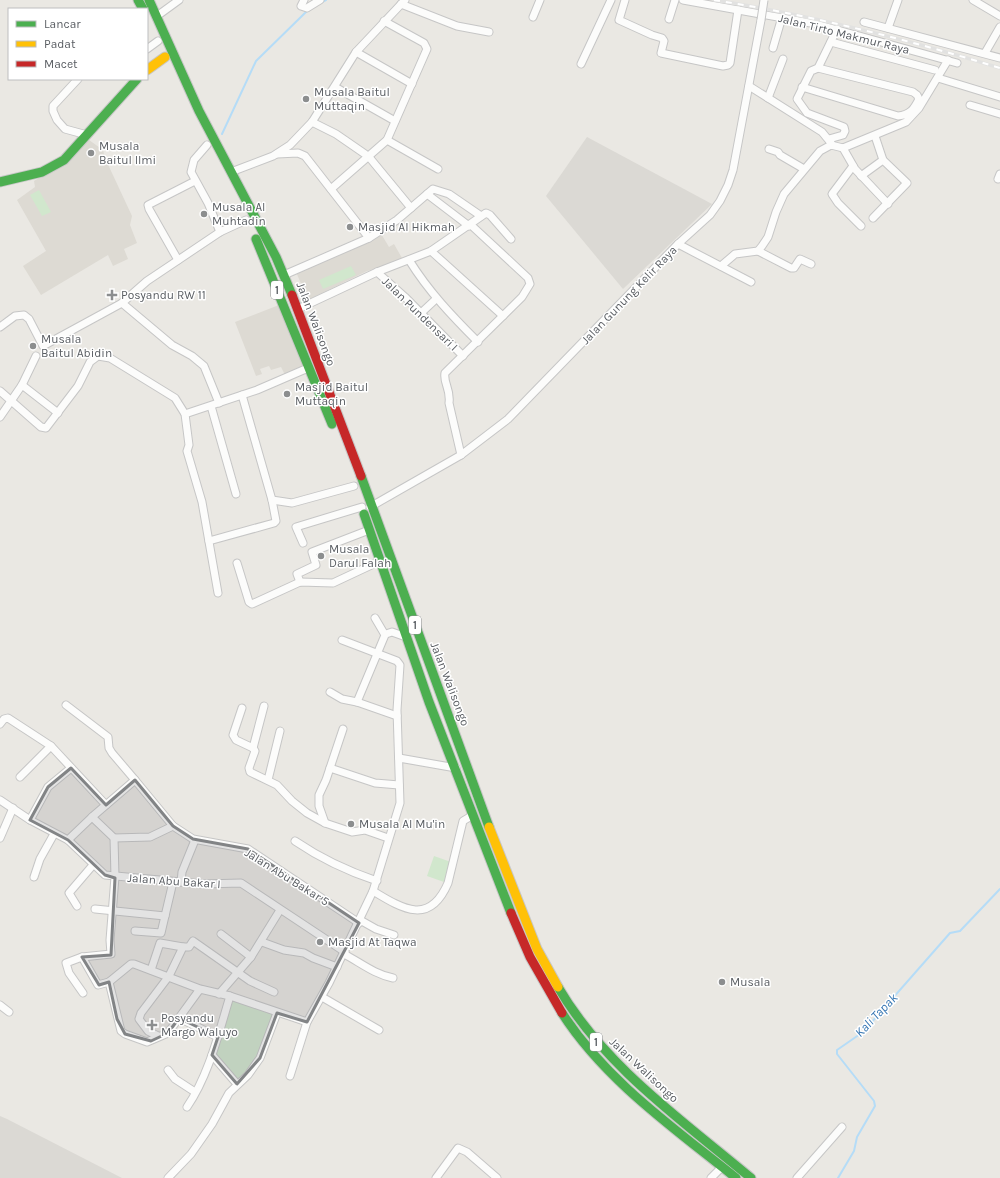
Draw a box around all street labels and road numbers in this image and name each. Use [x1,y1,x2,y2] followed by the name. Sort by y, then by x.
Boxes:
[777,11,911,57] street label: Jalan Tirto Makmur Raya
[578,243,680,347] street label: Jalan Gunung Kelir Raya
[379,274,461,354] street label: Jalan Pundensari I
[294,280,338,368] street label: Jalan Walisongo
[271,281,283,299] road number: 1
[409,616,421,634] road number: 1
[428,640,472,728] street label: Jalan Walisongo
[242,845,332,909] street label: Jalan Abu Bakar 5
[127,871,221,891] street label: Jalan Abu Bakar I
[590,1033,602,1051] road number: 1
[607,1035,681,1105] street label: Jalan Walisongo

